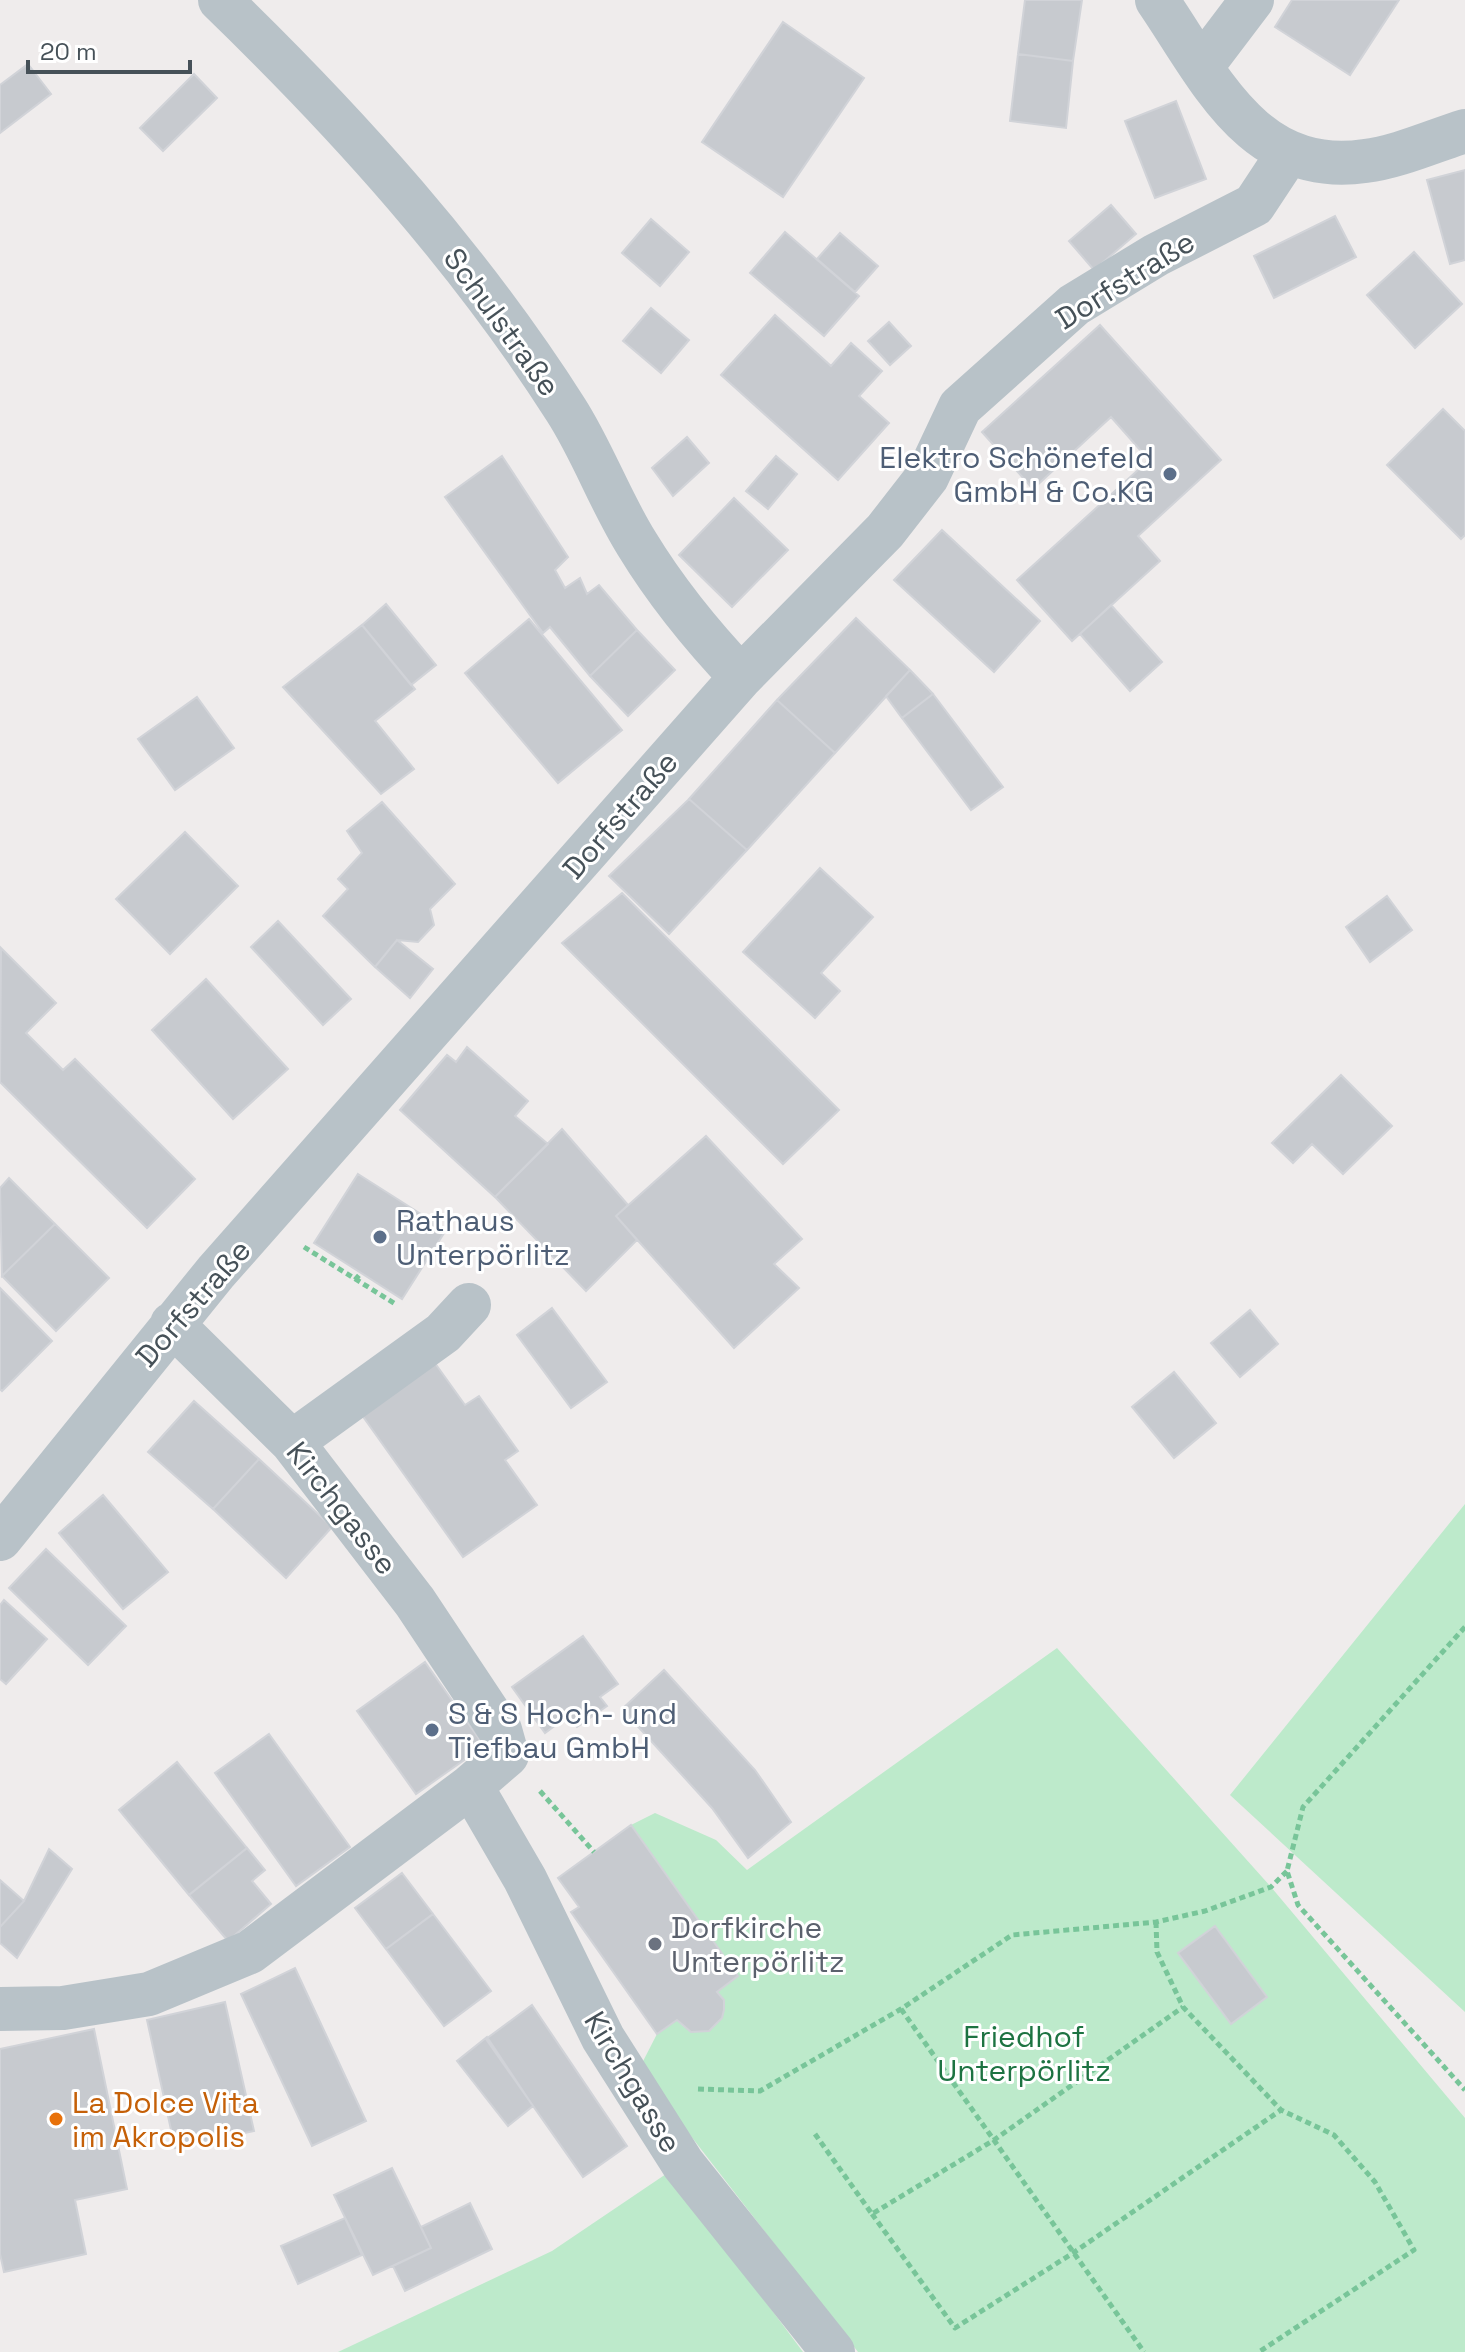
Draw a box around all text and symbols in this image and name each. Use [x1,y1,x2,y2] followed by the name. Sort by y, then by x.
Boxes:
[28,24,190,74] scale bar
[40,36,97,67] text: 20 m
[1048,222,1202,338] street label: Dorfstraße
[435,240,569,404] street label: Schulstraße
[879,438,1154,511] place label: Elektro Schönefeld GmbH & Co.KG
[1161,465,1179,483] marker: Elektro Schönefeld GmbH & Co.KG
[554,743,686,887] street label: Dorfstraße
[396,1201,570,1274] place label: Rathaus Unterpörlitz
[371,1228,389,1246] marker: Rathaus Unterpörlitz
[127,1231,259,1375] street label: Dorfstraße
[278,1434,406,1582] street label: Kirchgasse
[448,1694,677,1767] place label: S & S Hoch- und Tiefbau GmbH
[423,1721,441,1739] marker: S & S Hoch- und Tiefbau GmbH
[671,1908,845,1981] place label: Dorfkirche Unterpörlitz
[646,1935,664,1953] marker: Dorfkirche Unterpörlitz
[575,2004,691,2160] street label: Kirchgasse
[937,2017,1111,2090] park label: Friedhof Unterpörlitz
[72,2083,259,2156] place label: La Dolce Vita im Akropolis
[47,2110,65,2128] marker: La Dolce Vita im Akropolis

